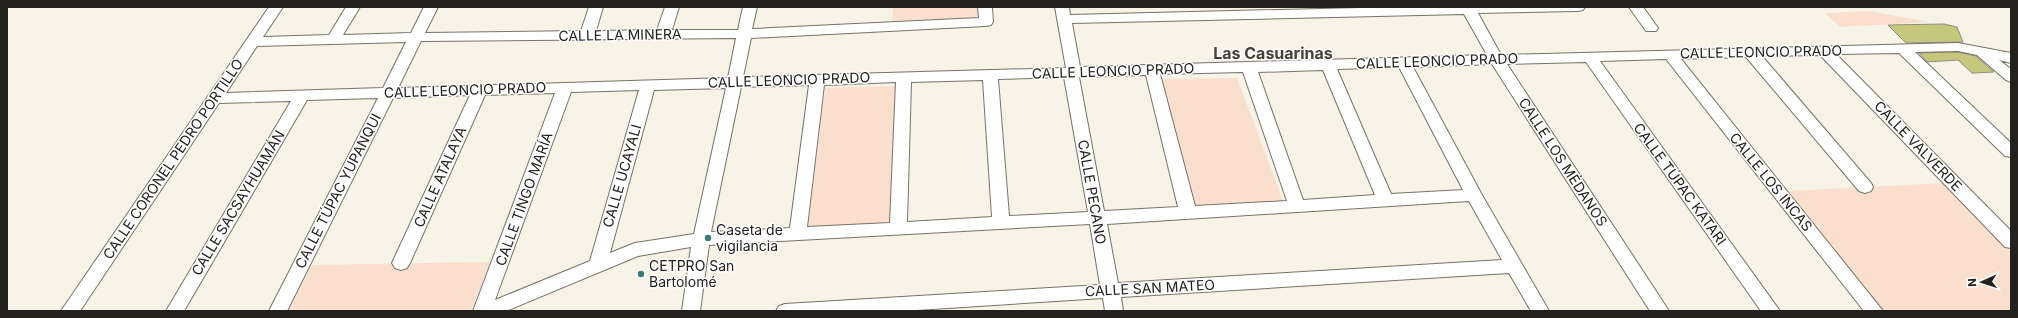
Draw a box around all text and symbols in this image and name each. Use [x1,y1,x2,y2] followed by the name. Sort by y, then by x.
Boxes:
[558,25,682,44] street label: CALLE LA MINERA
[1680,42,1842,61] street label: CALLE LEONCIO PRADO
[1213,43,1333,63] district label: Las Casuarinas
[1356,49,1518,72] street label: CALLE LEONCIO PRADO
[99,55,246,262] street label: CALLE CORONEL PEDRO PORTILLO
[1032,59,1194,82] street label: CALLE LEONCIO PRADO
[708,68,870,91] street label: CALLE LEONCIO PRADO
[384,78,546,101] street label: CALLE LEONCIO PRADO
[1516,94,1611,229] street label: CALLE LOS MÉDANOS
[1871,97,1966,194] street label: CALLE VALVERDE
[291,111,384,271] street label: CALLE TÚPAC YUPANQUI
[1630,119,1730,248] street label: CALLE TÚPAC KATARI
[599,122,644,229] street label: CALLE UCAYALI
[410,123,469,230] street label: CALLE ATALAYA
[187,127,288,278] street label: CALLE SACSAYHUAMÁN
[491,129,556,268] street label: CALLE TINGO MARÍA
[1726,129,1816,234] street label: CALLE LOS INCAS
[1075,138,1110,246] street label: CALLE PECANO
[716,221,783,254] place label: Caseta de vigilancia
[703,233,713,243] marker: Caseta de vigilancia
[649,257,734,290] place label: CETPRO San Bartolomé
[1962,262,2002,302] north arrow
[636,269,646,279] marker: CETPRO San Bartolomé
[1085,276,1215,299] street label: CALLE SAN MATEO
[1965,278,1979,287] text: N

